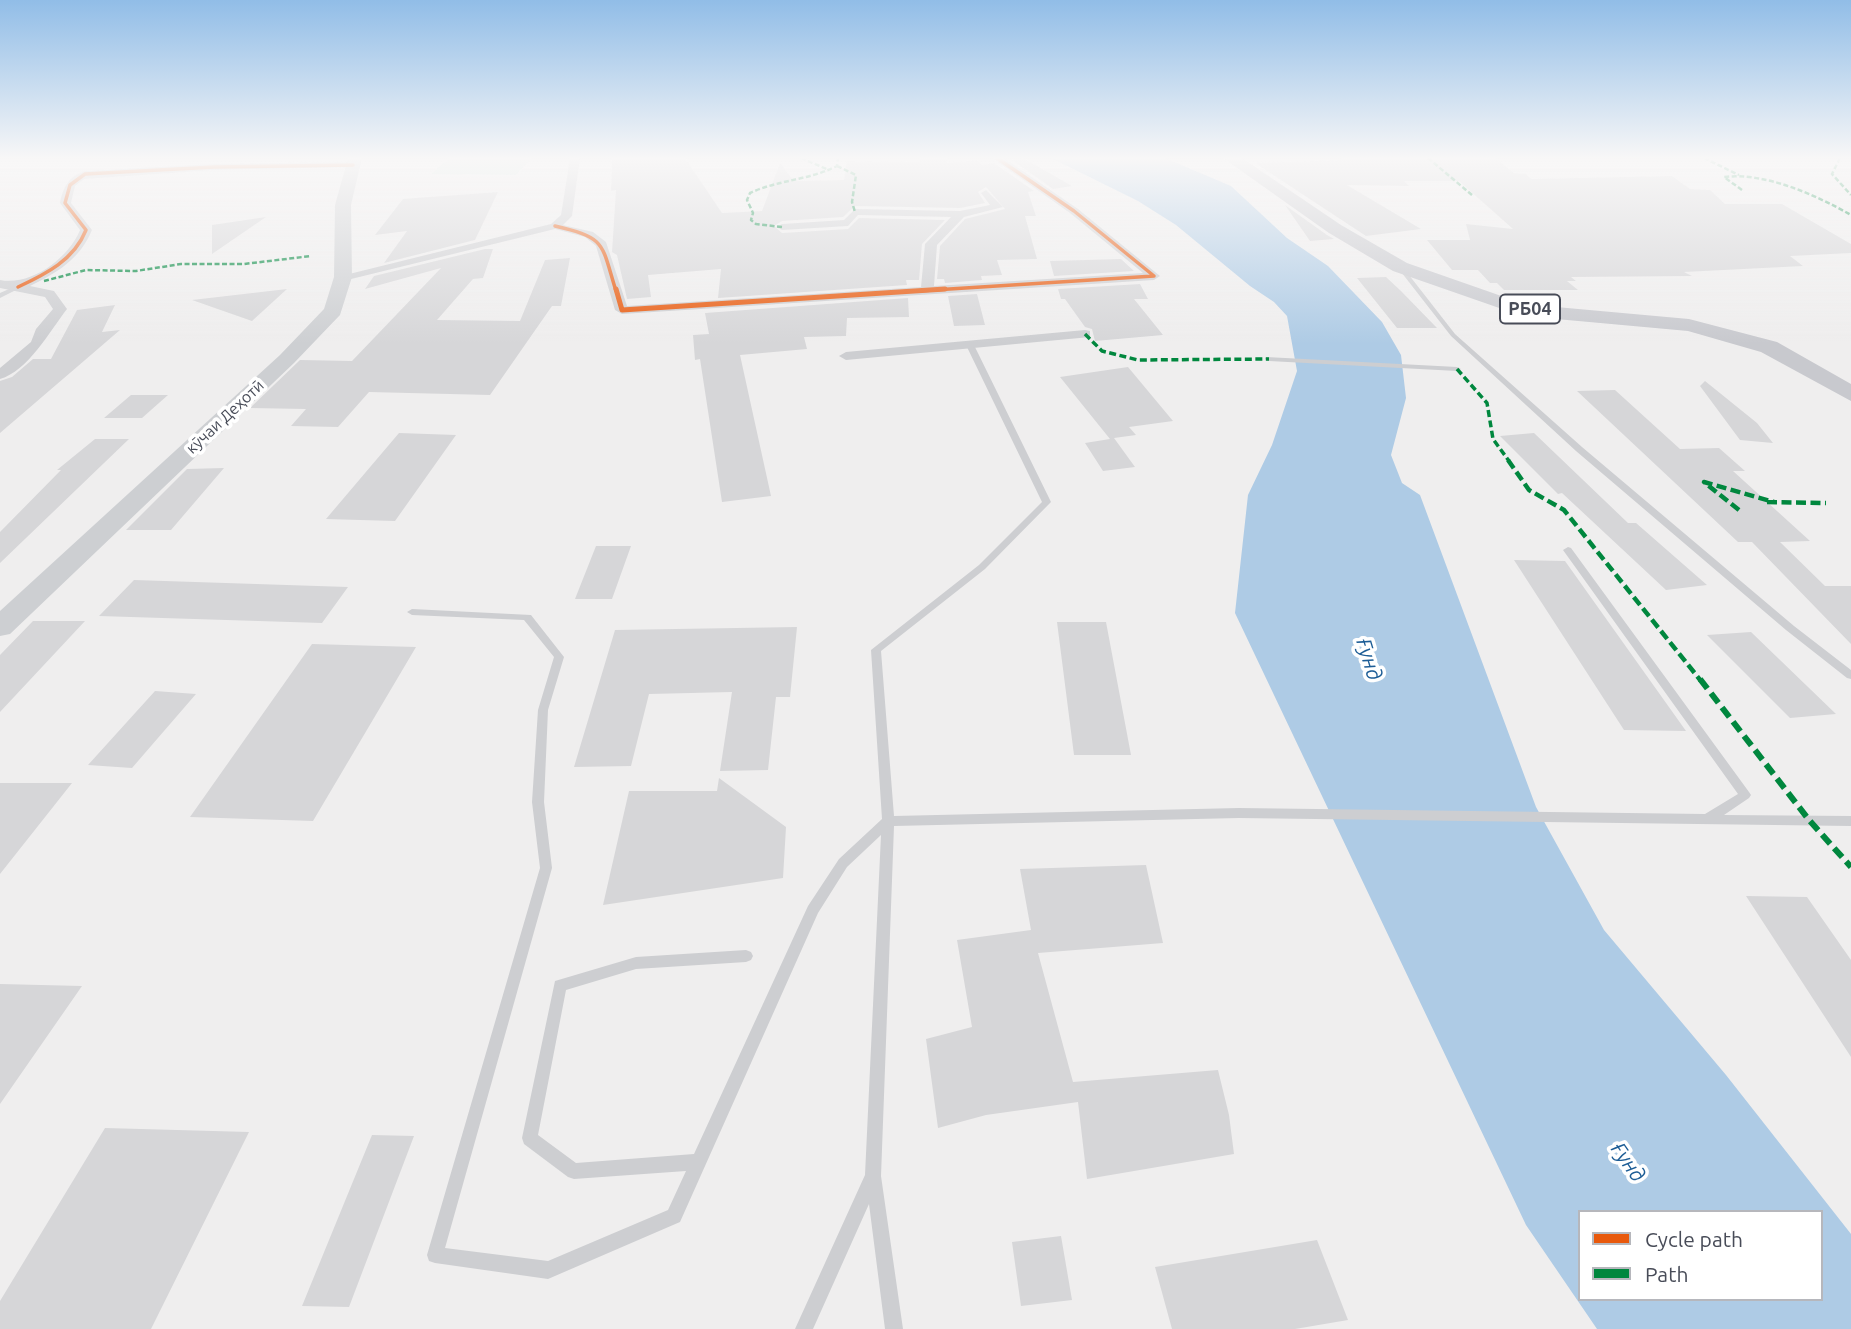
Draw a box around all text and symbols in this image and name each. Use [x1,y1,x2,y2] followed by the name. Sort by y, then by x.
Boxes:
[1500,295,1560,324] road number: РБ04
[182,376,268,458] street label: кӯчаи Деҳотӣ
[1351,635,1387,683] water label: Ғунд
[1605,1137,1651,1187] water label: Ғунд
[1578,1210,1823,1301] legend
[1645,1227,1743,1251] text: Cycle path
[1645,1262,1688,1286] text: Path

